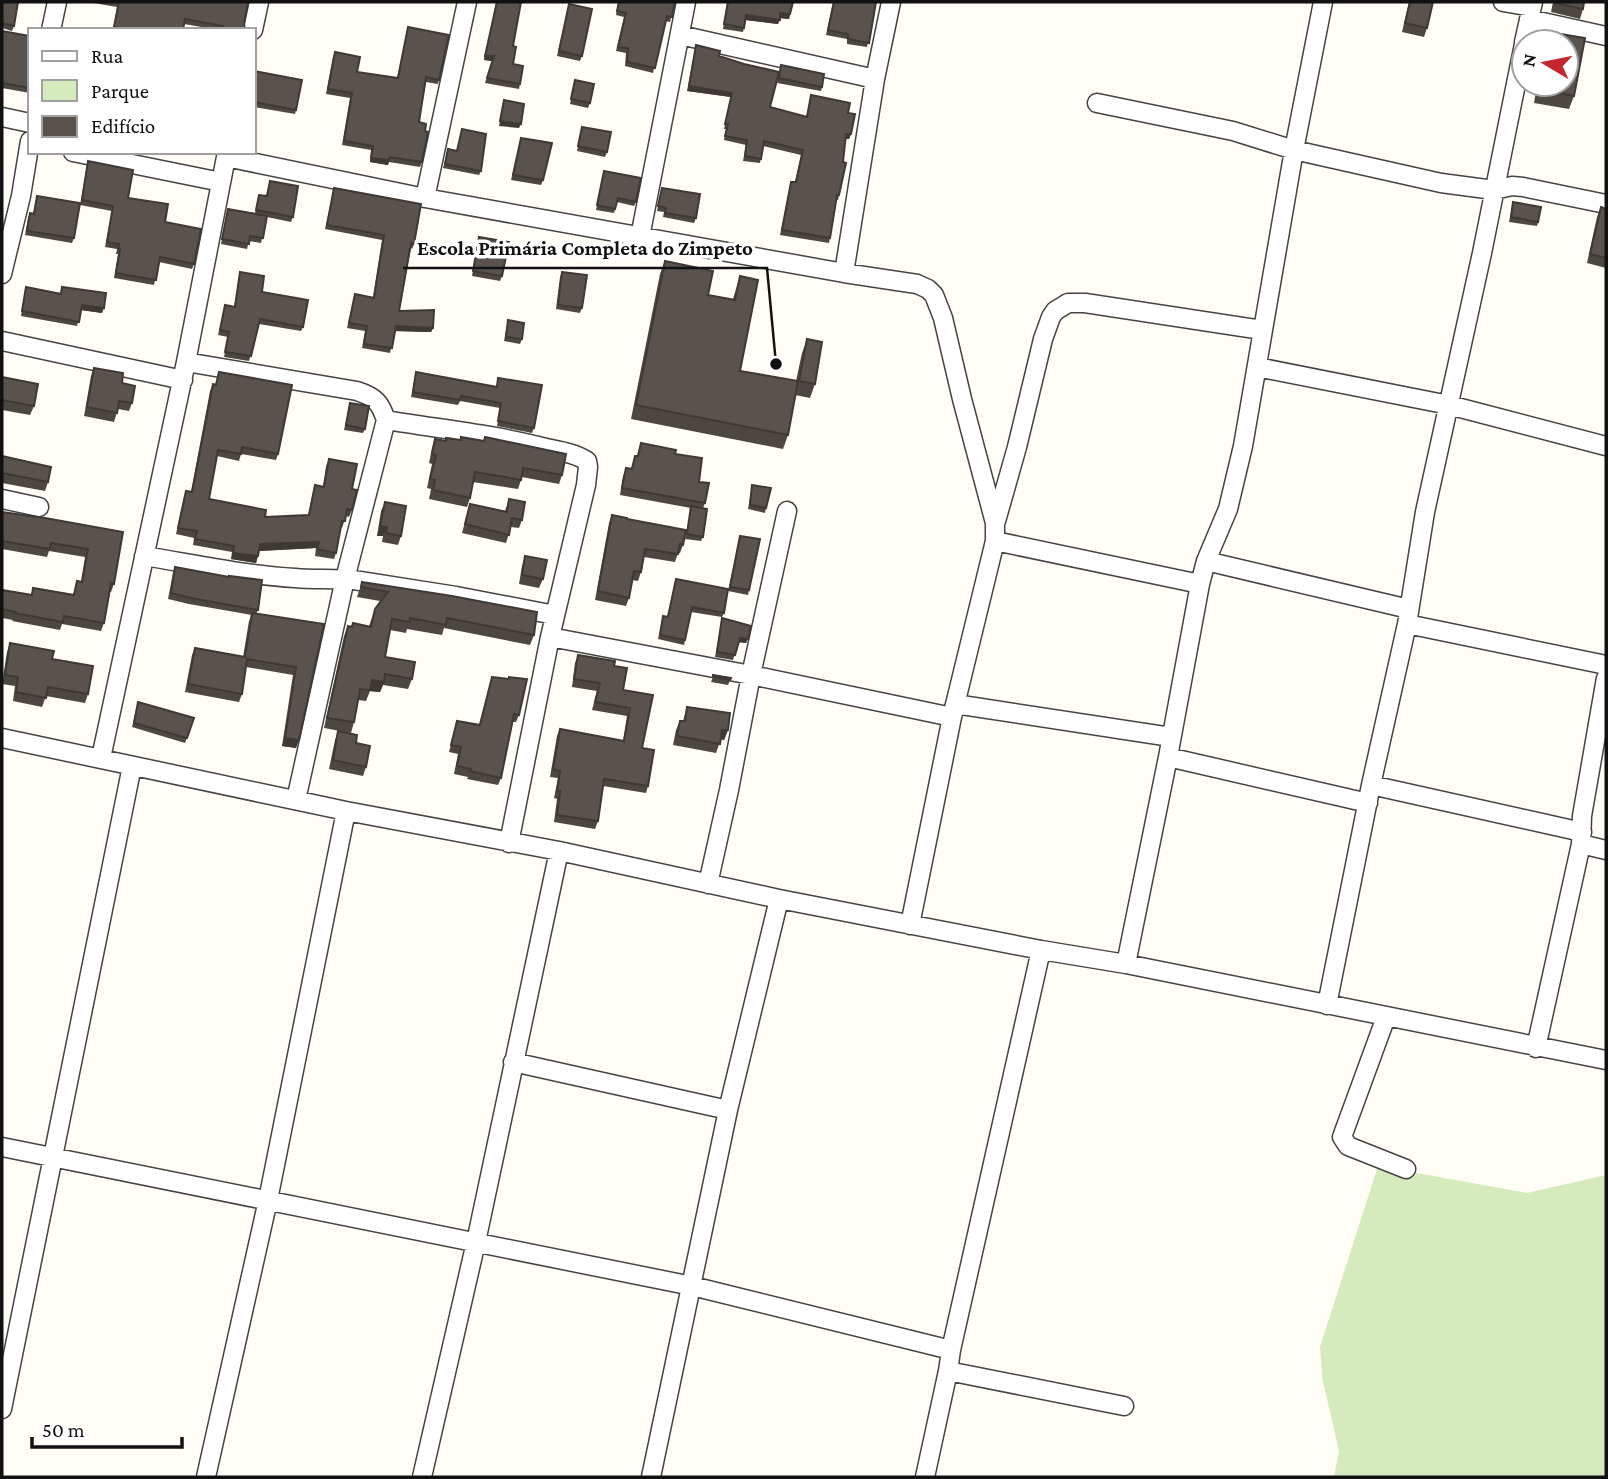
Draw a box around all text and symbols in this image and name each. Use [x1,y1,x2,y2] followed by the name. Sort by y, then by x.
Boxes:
[28,28,256,154] legend
[1510,28,1580,98] north arrow
[91,44,124,68] text: Rua
[1517,52,1540,68] text: N
[91,79,149,103] text: Parque
[91,114,155,138] text: Edifício
[403,226,767,268] callout: Escola Primária Completa do Zimpeto
[417,236,753,260] text: Escola Primária Completa do Zimpeto
[32,1406,182,1450] scale bar
[42,1418,85,1442] text: 50 m

